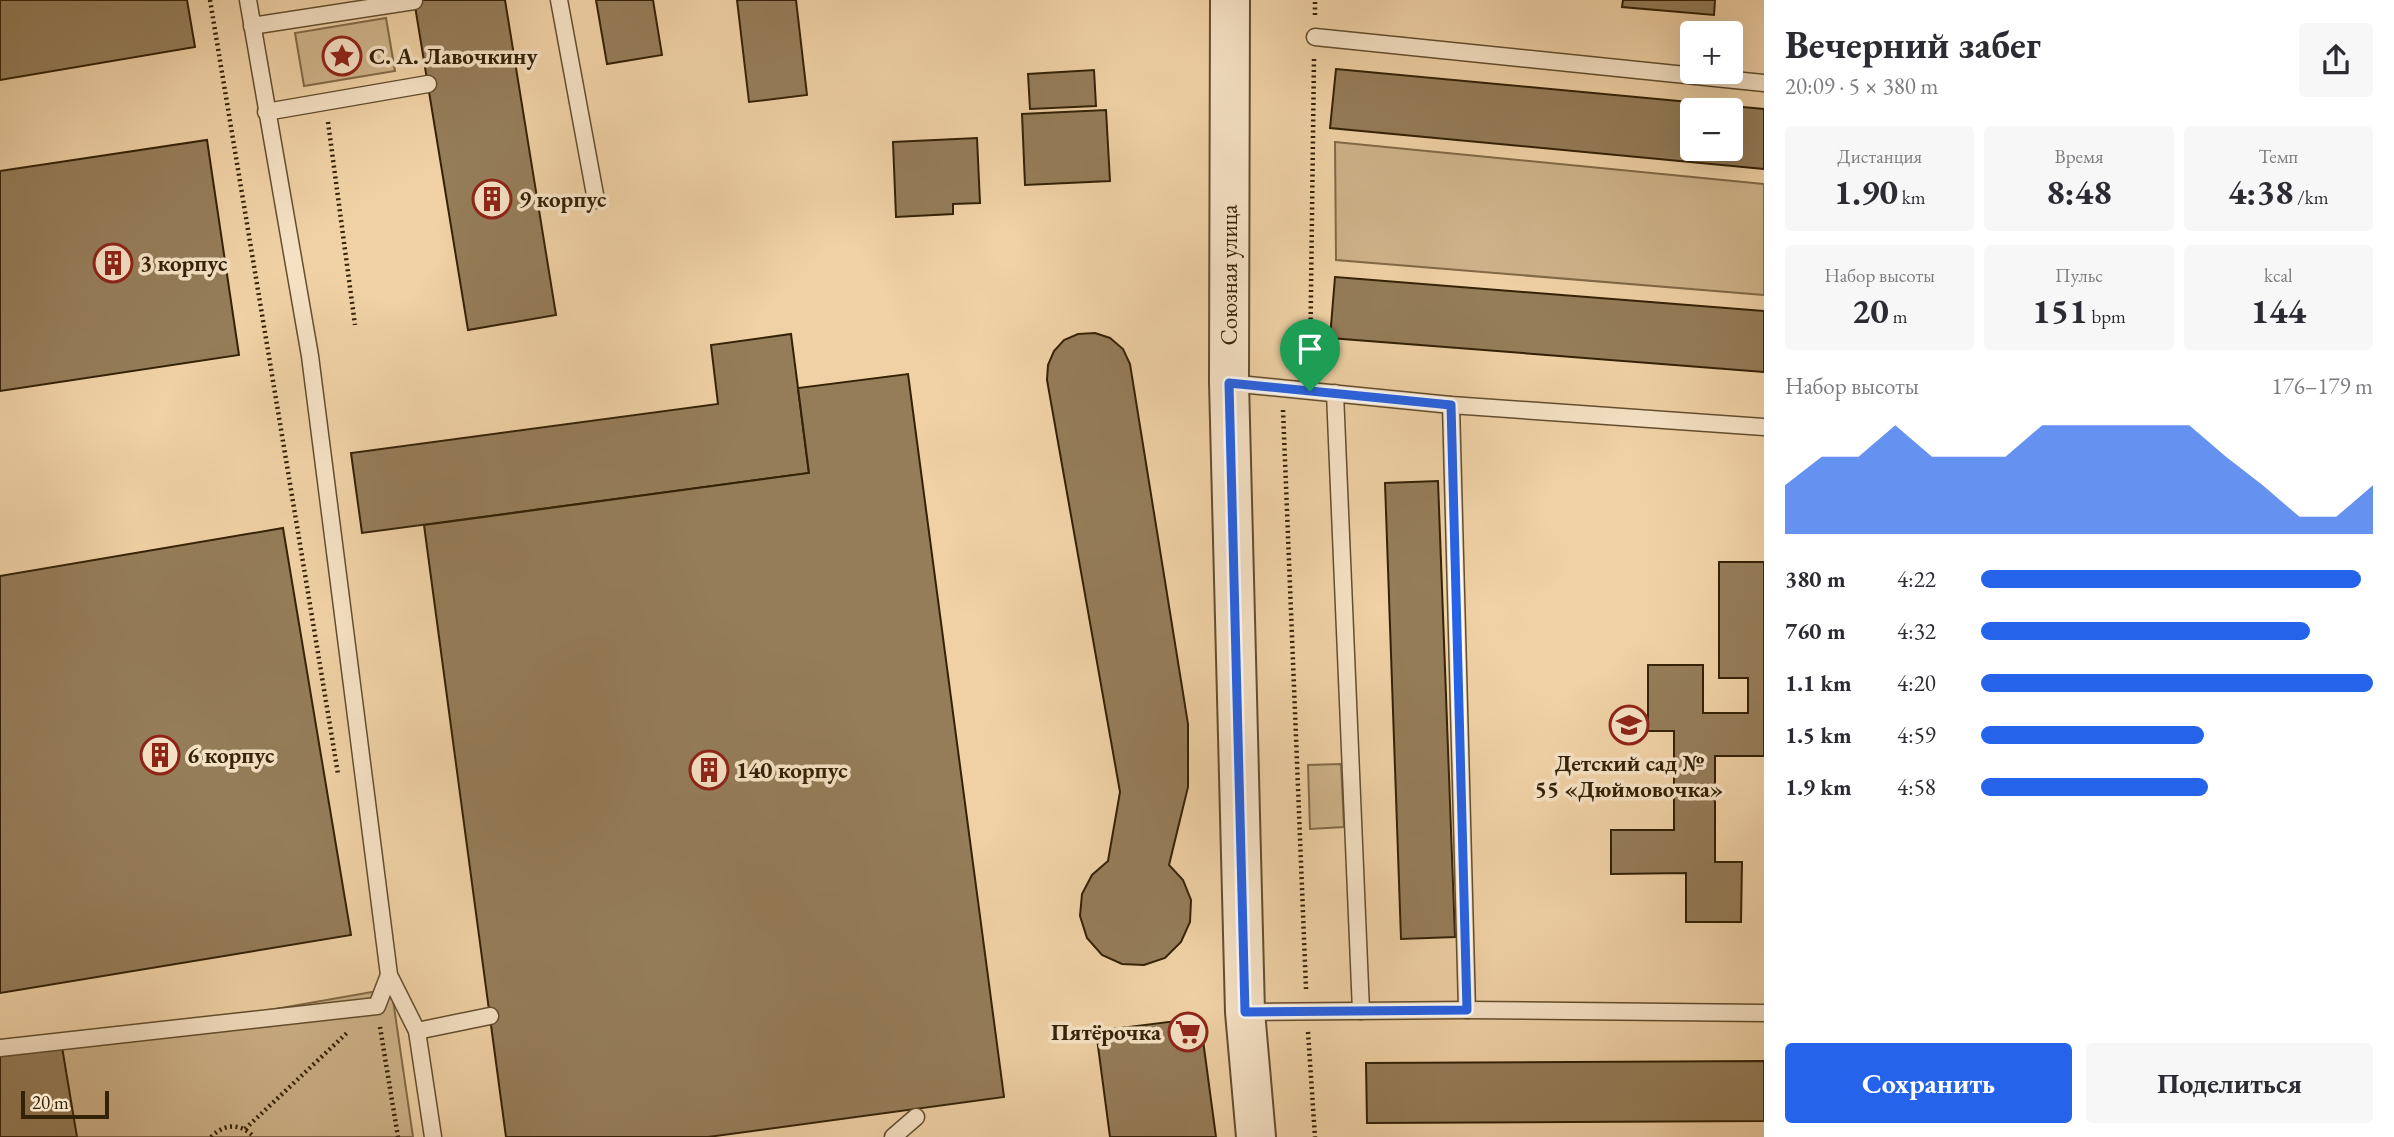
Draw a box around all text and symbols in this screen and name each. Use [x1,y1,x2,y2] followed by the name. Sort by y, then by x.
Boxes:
[1785,20,2041,69] text: Вечерний забег
[1680,21,1743,161] map controls
[1680,21,1743,84] button: +
[2299,23,2373,97] button: share
[321,35,363,77] place icon: С. А. Лавочкину
[369,41,538,71] place label: С. А. Лавочкину
[1785,71,1938,101] text: 20:09 · 5 × 380 m
[1680,98,1743,161] button: −
[1837,144,1922,169] text: Дистанция
[2055,144,2103,169] text: Время
[2259,144,2298,169] text: Темп
[1834,169,1898,214] text: 1.90
[2046,169,2112,214] text: 8:48
[2228,169,2293,214] text: 4:38
[471,178,513,220] building icon: 9 корпус
[519,184,607,214] place label: 9 корпус
[1898,185,1926,210] text: km
[2293,185,2329,210] text: /km
[1214,204,1244,346] street label: Союзная улица
[92,242,134,284] building icon: 3 корпус
[140,248,228,278] place label: 3 корпус
[1824,263,1935,288] text: Набор высоты
[2055,263,2103,288] text: Пульс
[2264,263,2293,288] text: kcal
[1852,288,1889,333] text: 20
[2032,288,2088,333] text: 151
[2251,288,2306,333] text: 144
[1889,304,1907,329] text: m
[2088,304,2126,329] text: bpm
[1280,319,1340,391] pin
[1291,330,1329,368] icon: arrive
[1785,371,1919,401] text: Набор высоты
[2272,371,2373,401] text: 176–179 m
[1785,564,1846,594] text: 380 m
[1897,564,1936,594] text: 4:22
[1785,616,1846,646] text: 760 m
[1897,616,1936,646] text: 4:32
[1785,668,1852,698] text: 1.1 km
[1897,668,1936,698] text: 4:20
[1608,704,1650,746] school or university icon: Детский сад № 55 «Дюймовочка»
[1785,720,1852,750] text: 1.5 km
[1897,720,1936,750] text: 4:59
[139,734,181,776] building icon: 6 корпус
[187,740,275,770] place label: 6 корпус
[1535,748,1723,804] place label: Детский сад № 55 «Дюймовочка»
[688,749,730,791] building icon: 140 корпус
[736,755,848,785] place label: 140 корпус
[1785,772,1852,802] text: 1.9 km
[1897,772,1936,802] text: 4:58
[1167,1011,1209,1053] supermarket icon: Пятёрочка
[1051,1017,1162,1047] place label: Пятёрочка
[1785,1043,2072,1123] button: Сохранить
[2086,1043,2373,1123] button: Поделиться
[21,1088,108,1120] scale bar
[32,1090,69,1115] text: 20 m

